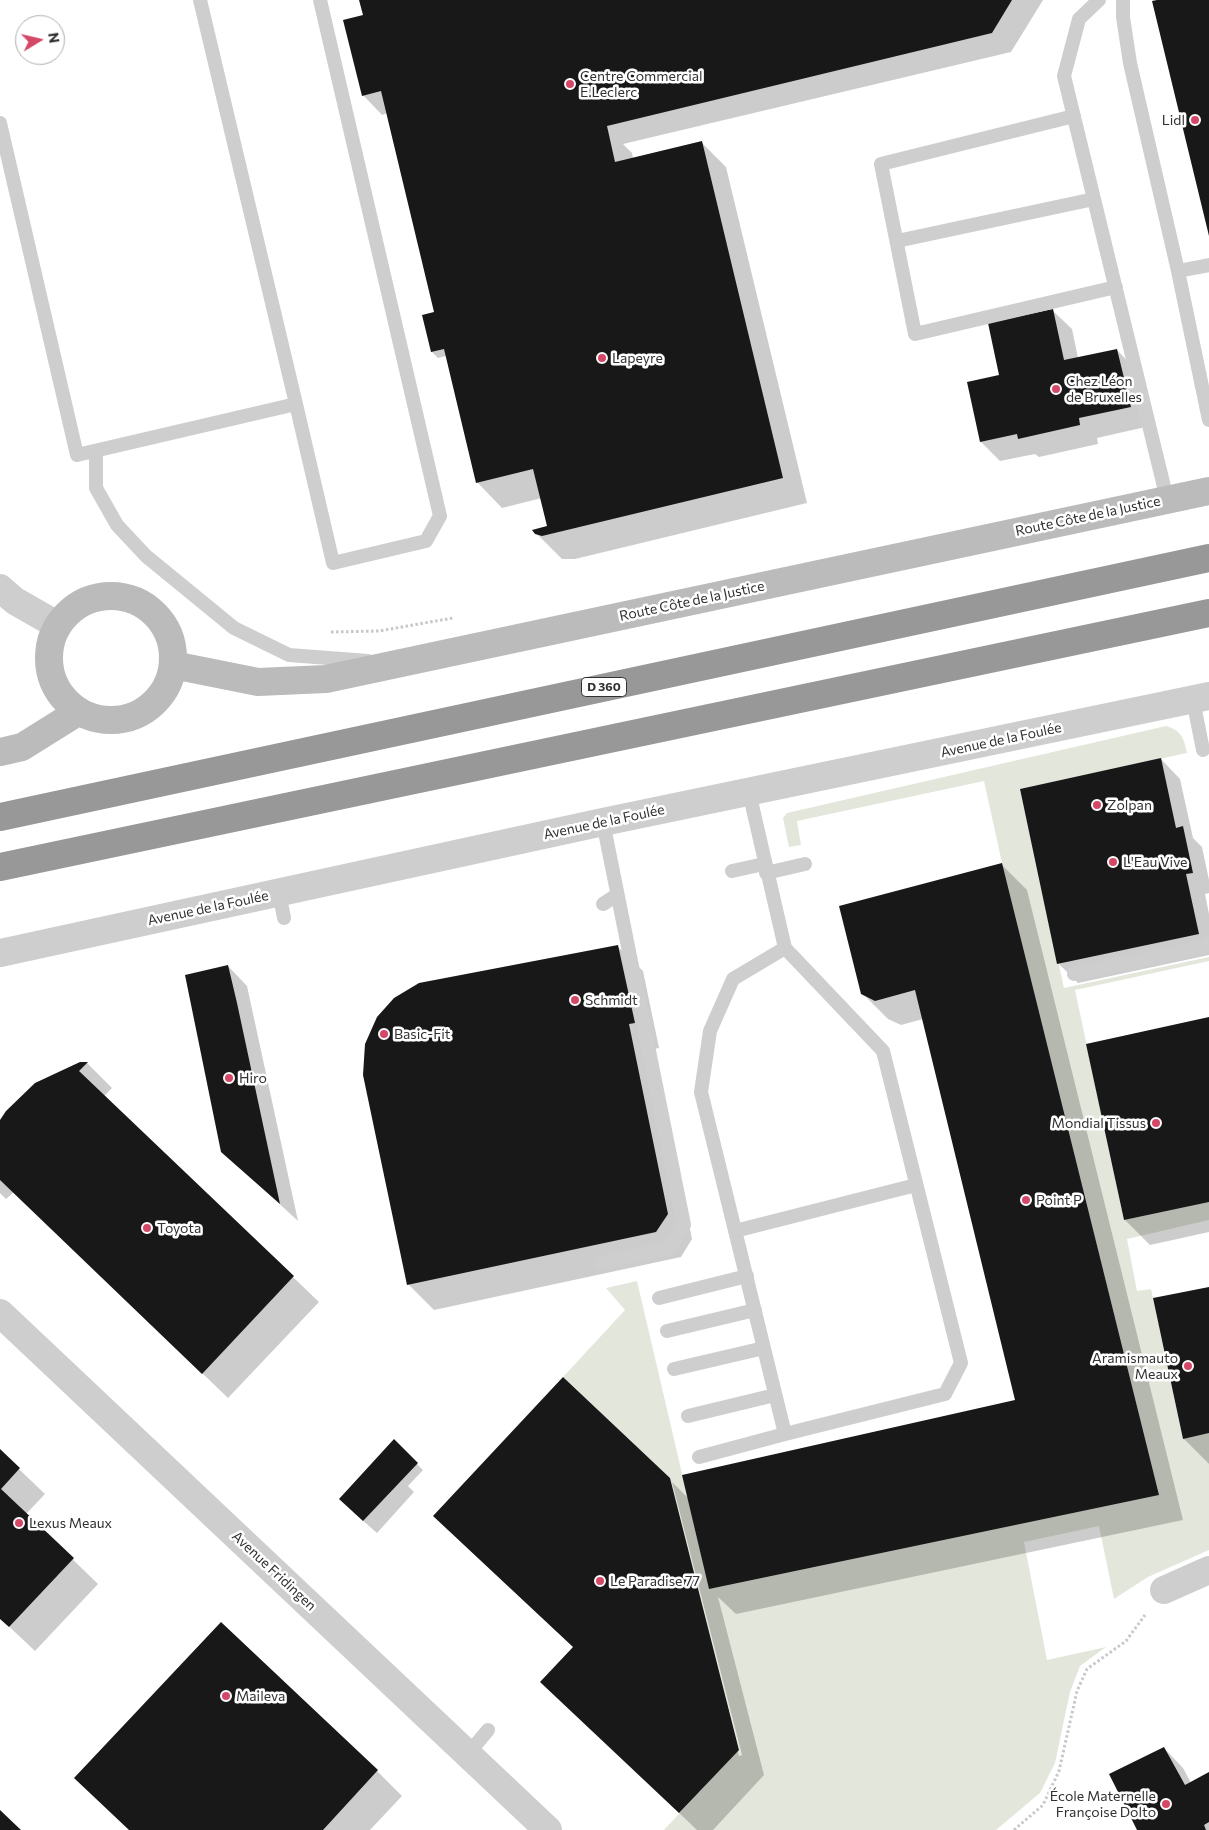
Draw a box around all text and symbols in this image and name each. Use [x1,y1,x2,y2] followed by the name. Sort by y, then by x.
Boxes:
[15,15,65,65] north arrow
[45,31,64,44] text: N
[580,68,703,100] place label: Centre Commercial E.Leclerc
[564,78,576,90] marker: Centre Commercial E.Leclerc
[1162,112,1185,128] place label: Lidl
[1189,114,1201,126] marker: Lidl
[612,350,663,366] place label: Lapeyre
[596,352,608,364] marker: Lapeyre
[1066,373,1142,406] place label: Chez Léon de Bruxelles
[1050,383,1062,395] marker: Chez Léon de Bruxelles
[1014,492,1162,540] street label: Route Côte de la Justice
[618,577,766,625] street label: Route Côte de la Justice
[582,678,626,696] road number: D 360
[939,719,1063,761] street label: Avenue de la Foulée
[1107,797,1152,813] place label: Zolpan
[1091,799,1103,811] marker: Zolpan
[542,801,666,843] street label: Avenue de la Foulée
[1123,854,1188,870] place label: L'Eau Vive
[1107,856,1119,868] marker: L'Eau Vive
[146,887,270,929] street label: Avenue de la Foulée
[585,992,638,1008] place label: Schmidt
[569,994,581,1006] marker: Schmidt
[394,1026,451,1042] place label: Basic-Fit
[378,1028,390,1040] marker: Basic-Fit
[239,1070,267,1086] place label: Hiro
[223,1072,235,1084] marker: Hiro
[1052,1115,1146,1131] place label: Mondial Tissus
[1150,1117,1162,1129] marker: Mondial Tissus
[1036,1192,1082,1208] place label: Point P
[1020,1194,1032,1206] marker: Point P
[157,1220,201,1236] place label: Toyota
[141,1222,153,1234] marker: Toyota
[1092,1350,1178,1382] place label: Aramismauto Meaux
[1182,1360,1194,1372] marker: Aramismauto Meaux
[29,1515,112,1531] place label: Lexus Meaux
[13,1517,25,1529] marker: Lexus Meaux
[228,1528,320,1614] street label: Avenue Fridingen
[610,1573,700,1589] place label: Le Paradise 77
[594,1575,606,1587] marker: Le Paradise 77
[236,1688,285,1704] place label: Maileva
[220,1690,232,1702] marker: Maileva
[1050,1788,1156,1820] place label: École Maternelle Françoise Dolto
[1160,1798,1172,1810] marker: École Maternelle Françoise Dolto

